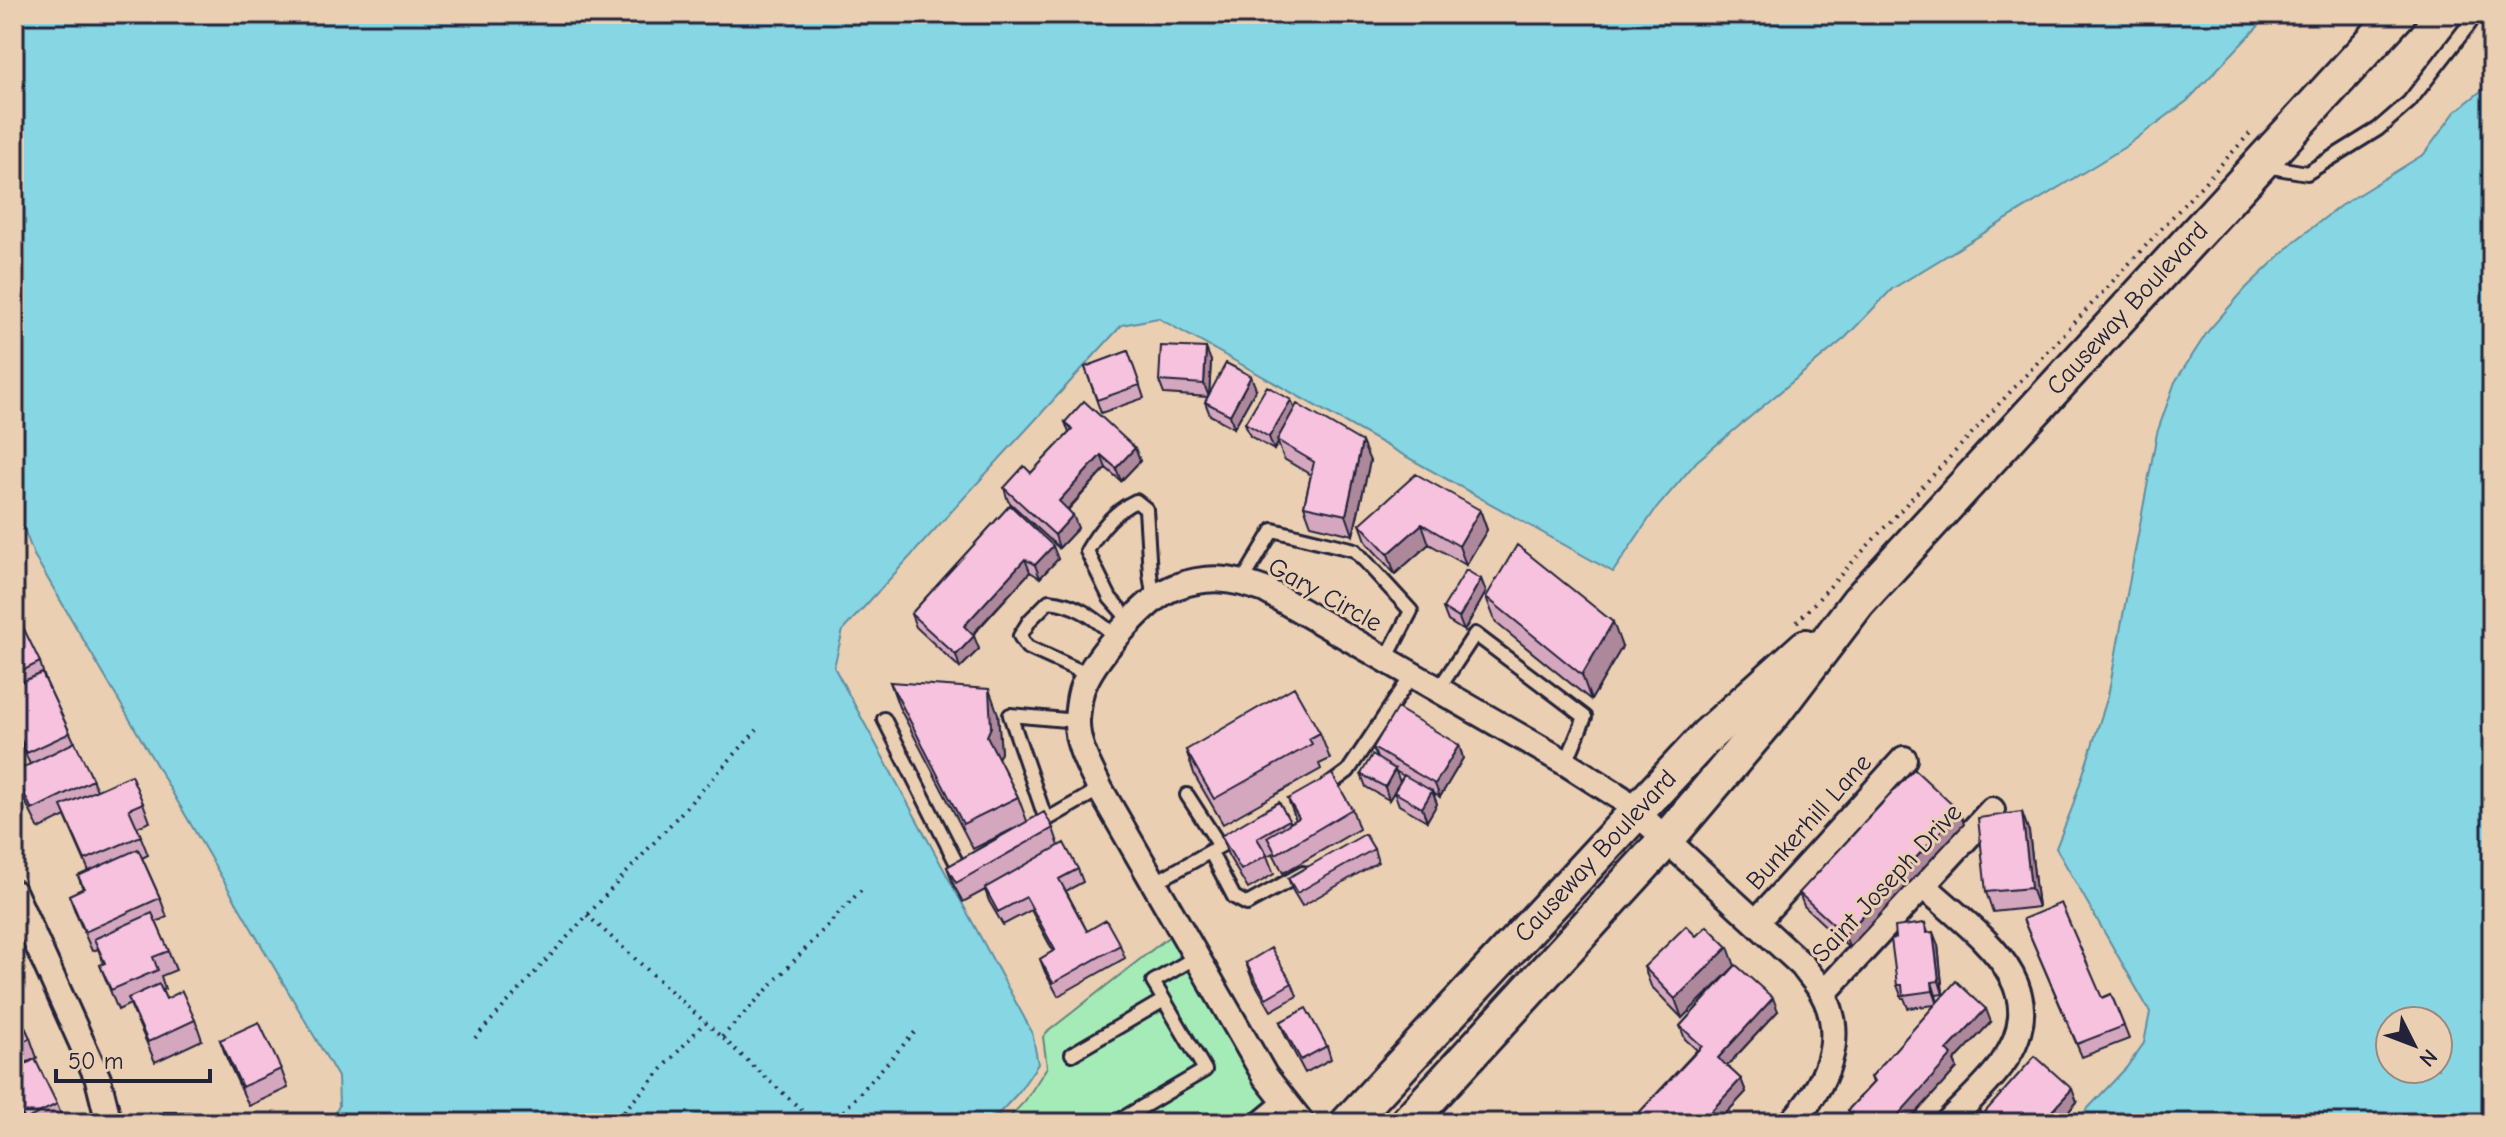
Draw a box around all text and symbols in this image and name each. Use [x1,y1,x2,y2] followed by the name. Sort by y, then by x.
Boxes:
[2041,216,2214,401] street label: Causeway Boulevard
[1263,552,1387,638] street label: Gary Circle
[1740,748,1878,896] street label: Bunkerhill Lane
[1508,764,1683,949] street label: Causeway Boulevard
[1806,798,1968,968] street label: Saint Joseph Drive
[2374,1005,2454,1085] north arrow
[56,1033,210,1083] scale bar
[2414,1044,2443,1072] text: N
[68,1047,124,1075] text: 50 m

